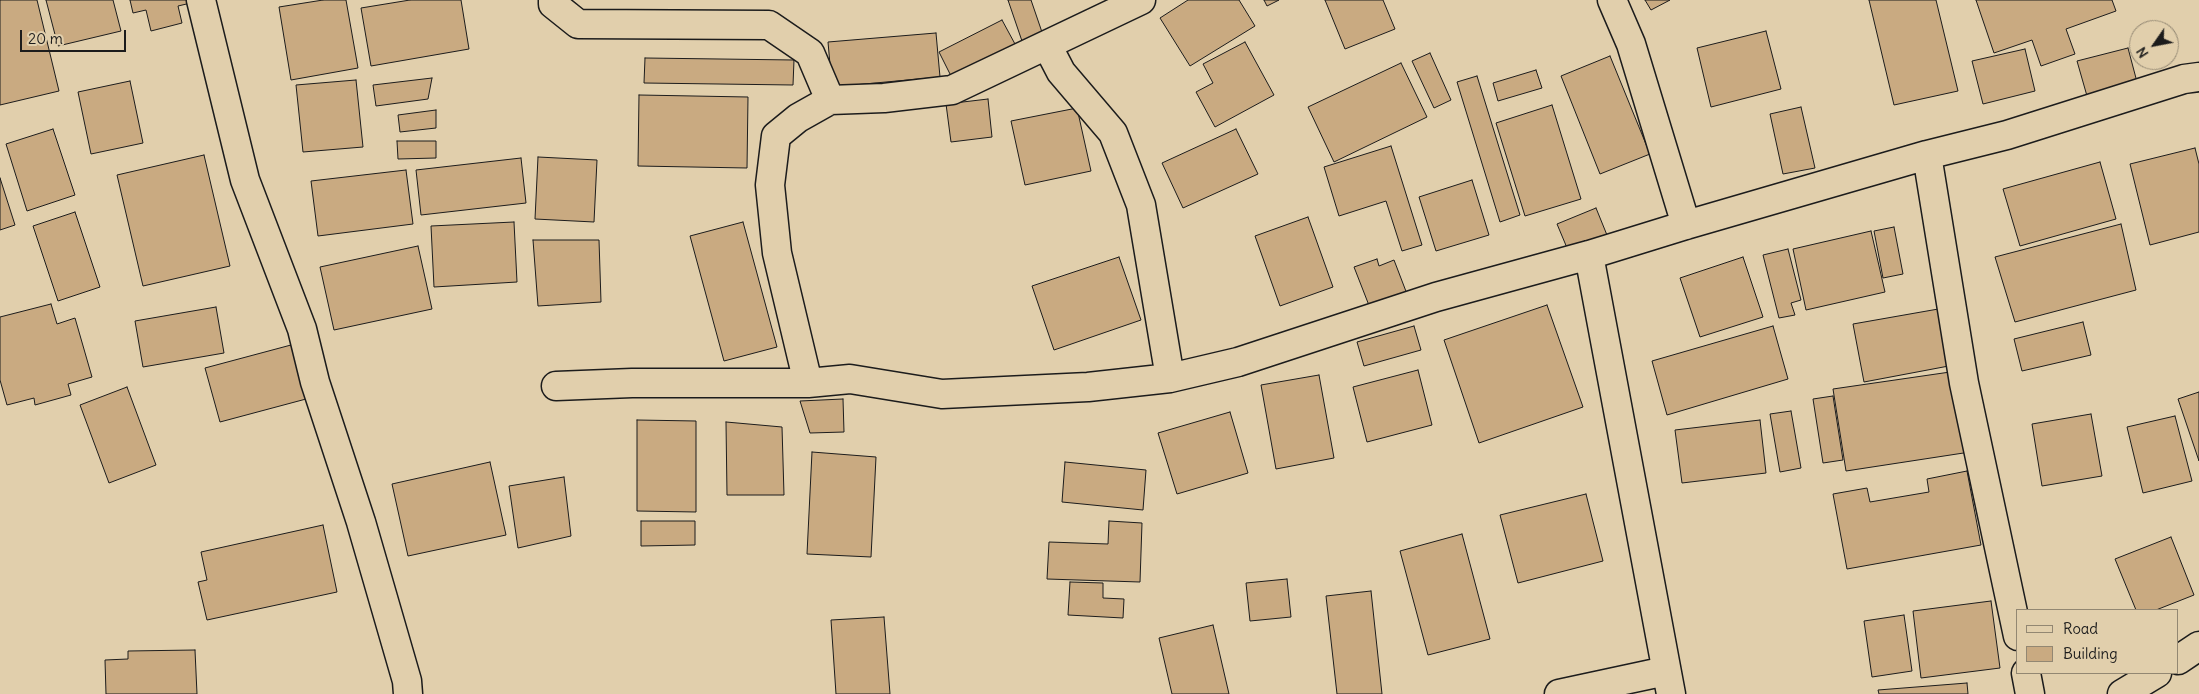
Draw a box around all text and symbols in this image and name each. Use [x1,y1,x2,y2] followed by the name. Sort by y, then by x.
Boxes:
[22,20,129,52] scale bar
[2129,20,2179,70] north arrow
[28,29,63,48] text: 20 m
[2132,44,2152,62] text: N
[2016,609,2179,674] legend
[2063,619,2098,638] text: Road
[2063,644,2118,663] text: Building

